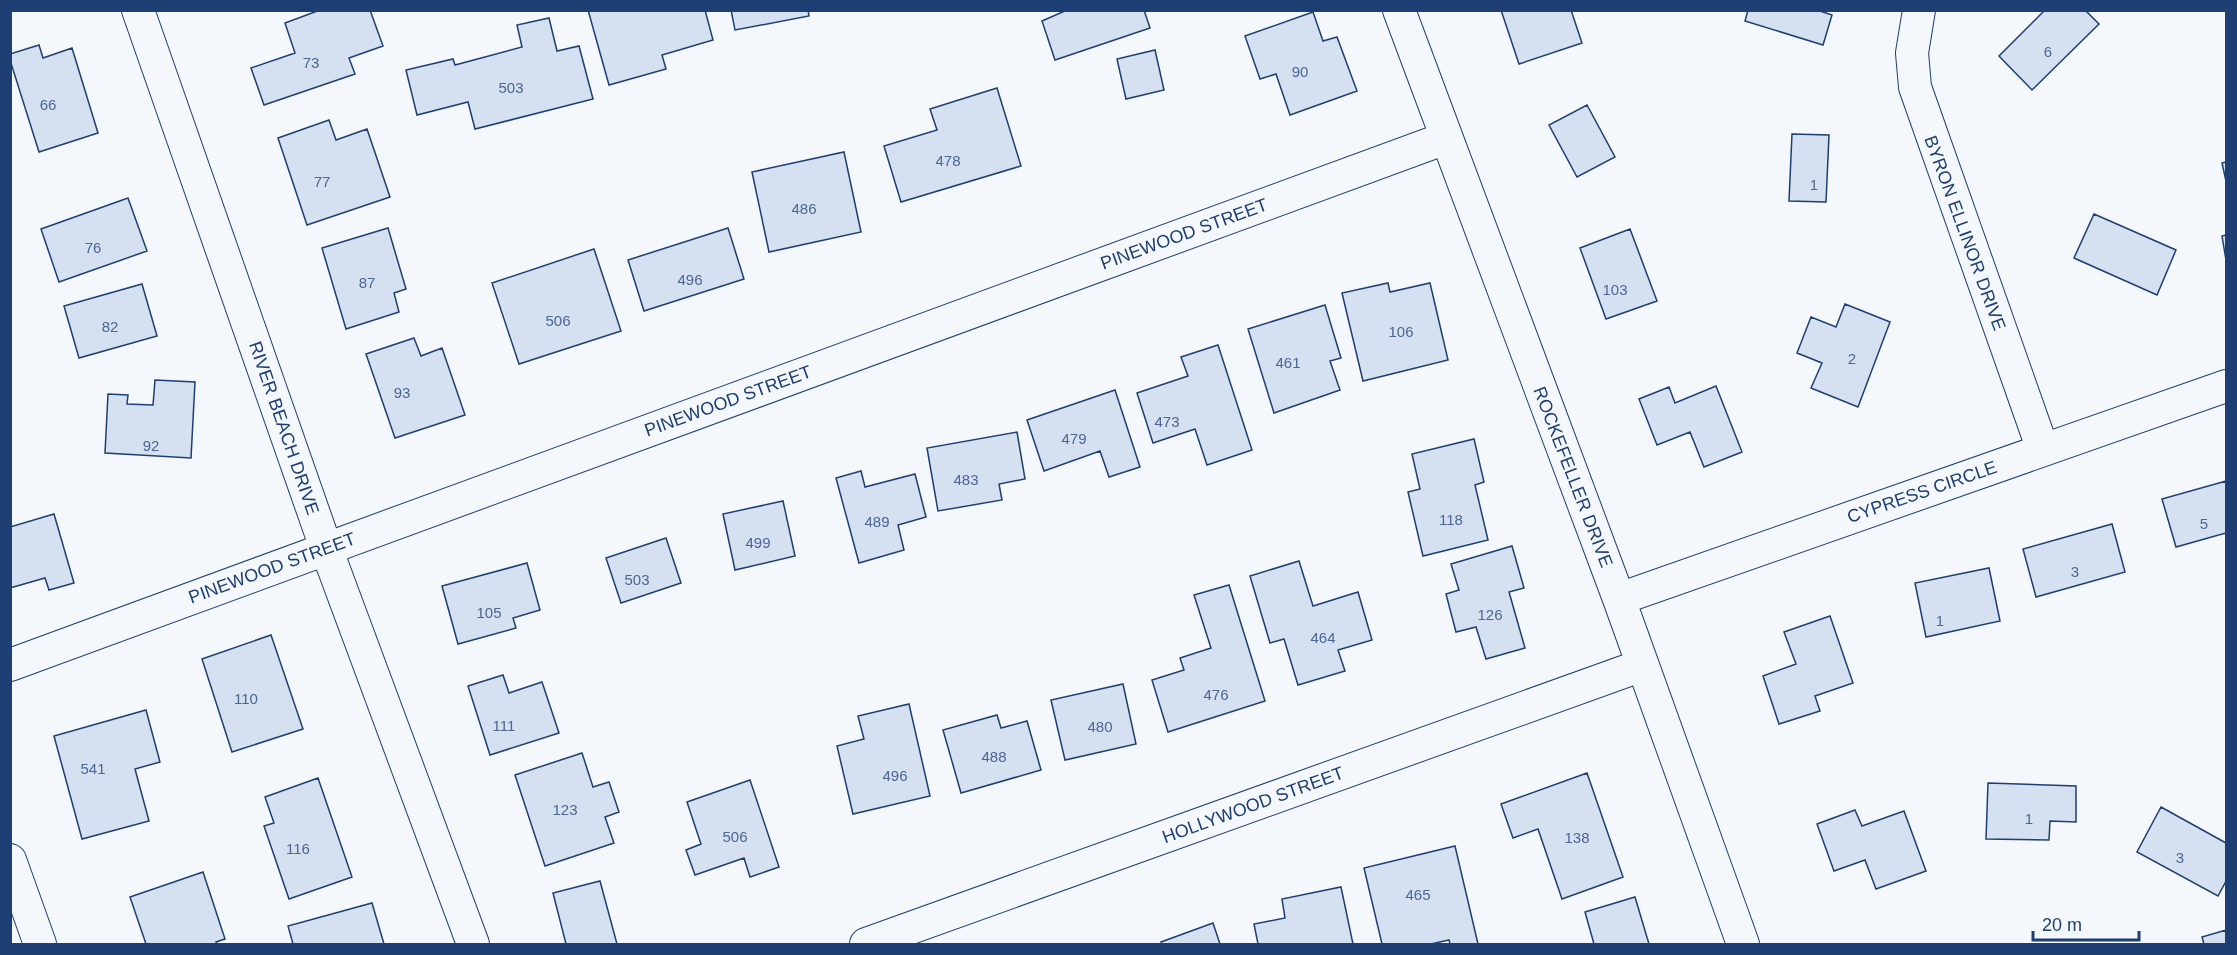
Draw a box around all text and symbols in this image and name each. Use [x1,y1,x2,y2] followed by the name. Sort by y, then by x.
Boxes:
[2044,43,2052,60] house number: 6
[303,54,319,71] house number: 73
[1292,63,1308,80] house number: 90
[498,79,524,96] house number: 503
[40,96,56,113] house number: 66
[1920,133,2010,333] street label: BYRON ELLINOR DRIVE
[935,152,961,169] house number: 478
[314,173,330,190] house number: 77
[1810,176,1818,193] house number: 1
[1098,195,1270,273] street label: PINEWOOD STREET
[791,200,817,217] house number: 486
[85,239,101,256] house number: 76
[677,271,703,288] house number: 496
[359,274,375,291] house number: 87
[1602,281,1628,298] house number: 103
[545,312,571,329] house number: 506
[102,318,118,335] house number: 82
[1388,323,1414,340] house number: 106
[245,339,323,517] street label: RIVER BEACH DRIVE
[1848,350,1856,367] house number: 2
[1275,354,1301,371] house number: 461
[642,362,814,440] street label: PINEWOOD STREET
[394,384,410,401] house number: 93
[1529,384,1617,570] street label: ROCKEFELLER DRIVE
[1154,413,1180,430] house number: 473
[1061,430,1087,447] house number: 479
[143,437,159,454] house number: 92
[1844,457,2000,527] street label: CYPRESS CIRCLE
[953,471,979,488] house number: 483
[1439,511,1463,528] house number: 118
[864,513,890,530] house number: 489
[2200,515,2208,532] house number: 5
[186,529,358,607] street label: PINEWOOD STREET
[745,534,771,551] house number: 499
[2071,563,2079,580] house number: 3
[624,571,650,588] house number: 503
[476,604,502,621] house number: 105
[1477,606,1503,623] house number: 126
[1936,612,1944,629] house number: 1
[1310,629,1336,646] house number: 464
[1203,686,1229,703] house number: 476
[234,690,258,707] house number: 110
[493,717,515,734] house number: 111
[1087,718,1113,735] house number: 480
[981,748,1007,765] house number: 488
[80,760,106,777] house number: 541
[1160,763,1346,847] street label: HOLLYWOOD STREET
[882,767,908,784] house number: 496
[552,801,578,818] house number: 123
[2025,810,2033,827] house number: 1
[722,828,748,845] house number: 506
[1564,829,1590,846] house number: 138
[286,840,310,857] house number: 116
[2176,849,2184,866] house number: 3
[1405,886,1431,903] house number: 465
[2033,904,2140,942] scale bar
[2042,915,2082,935] text: 20 m

